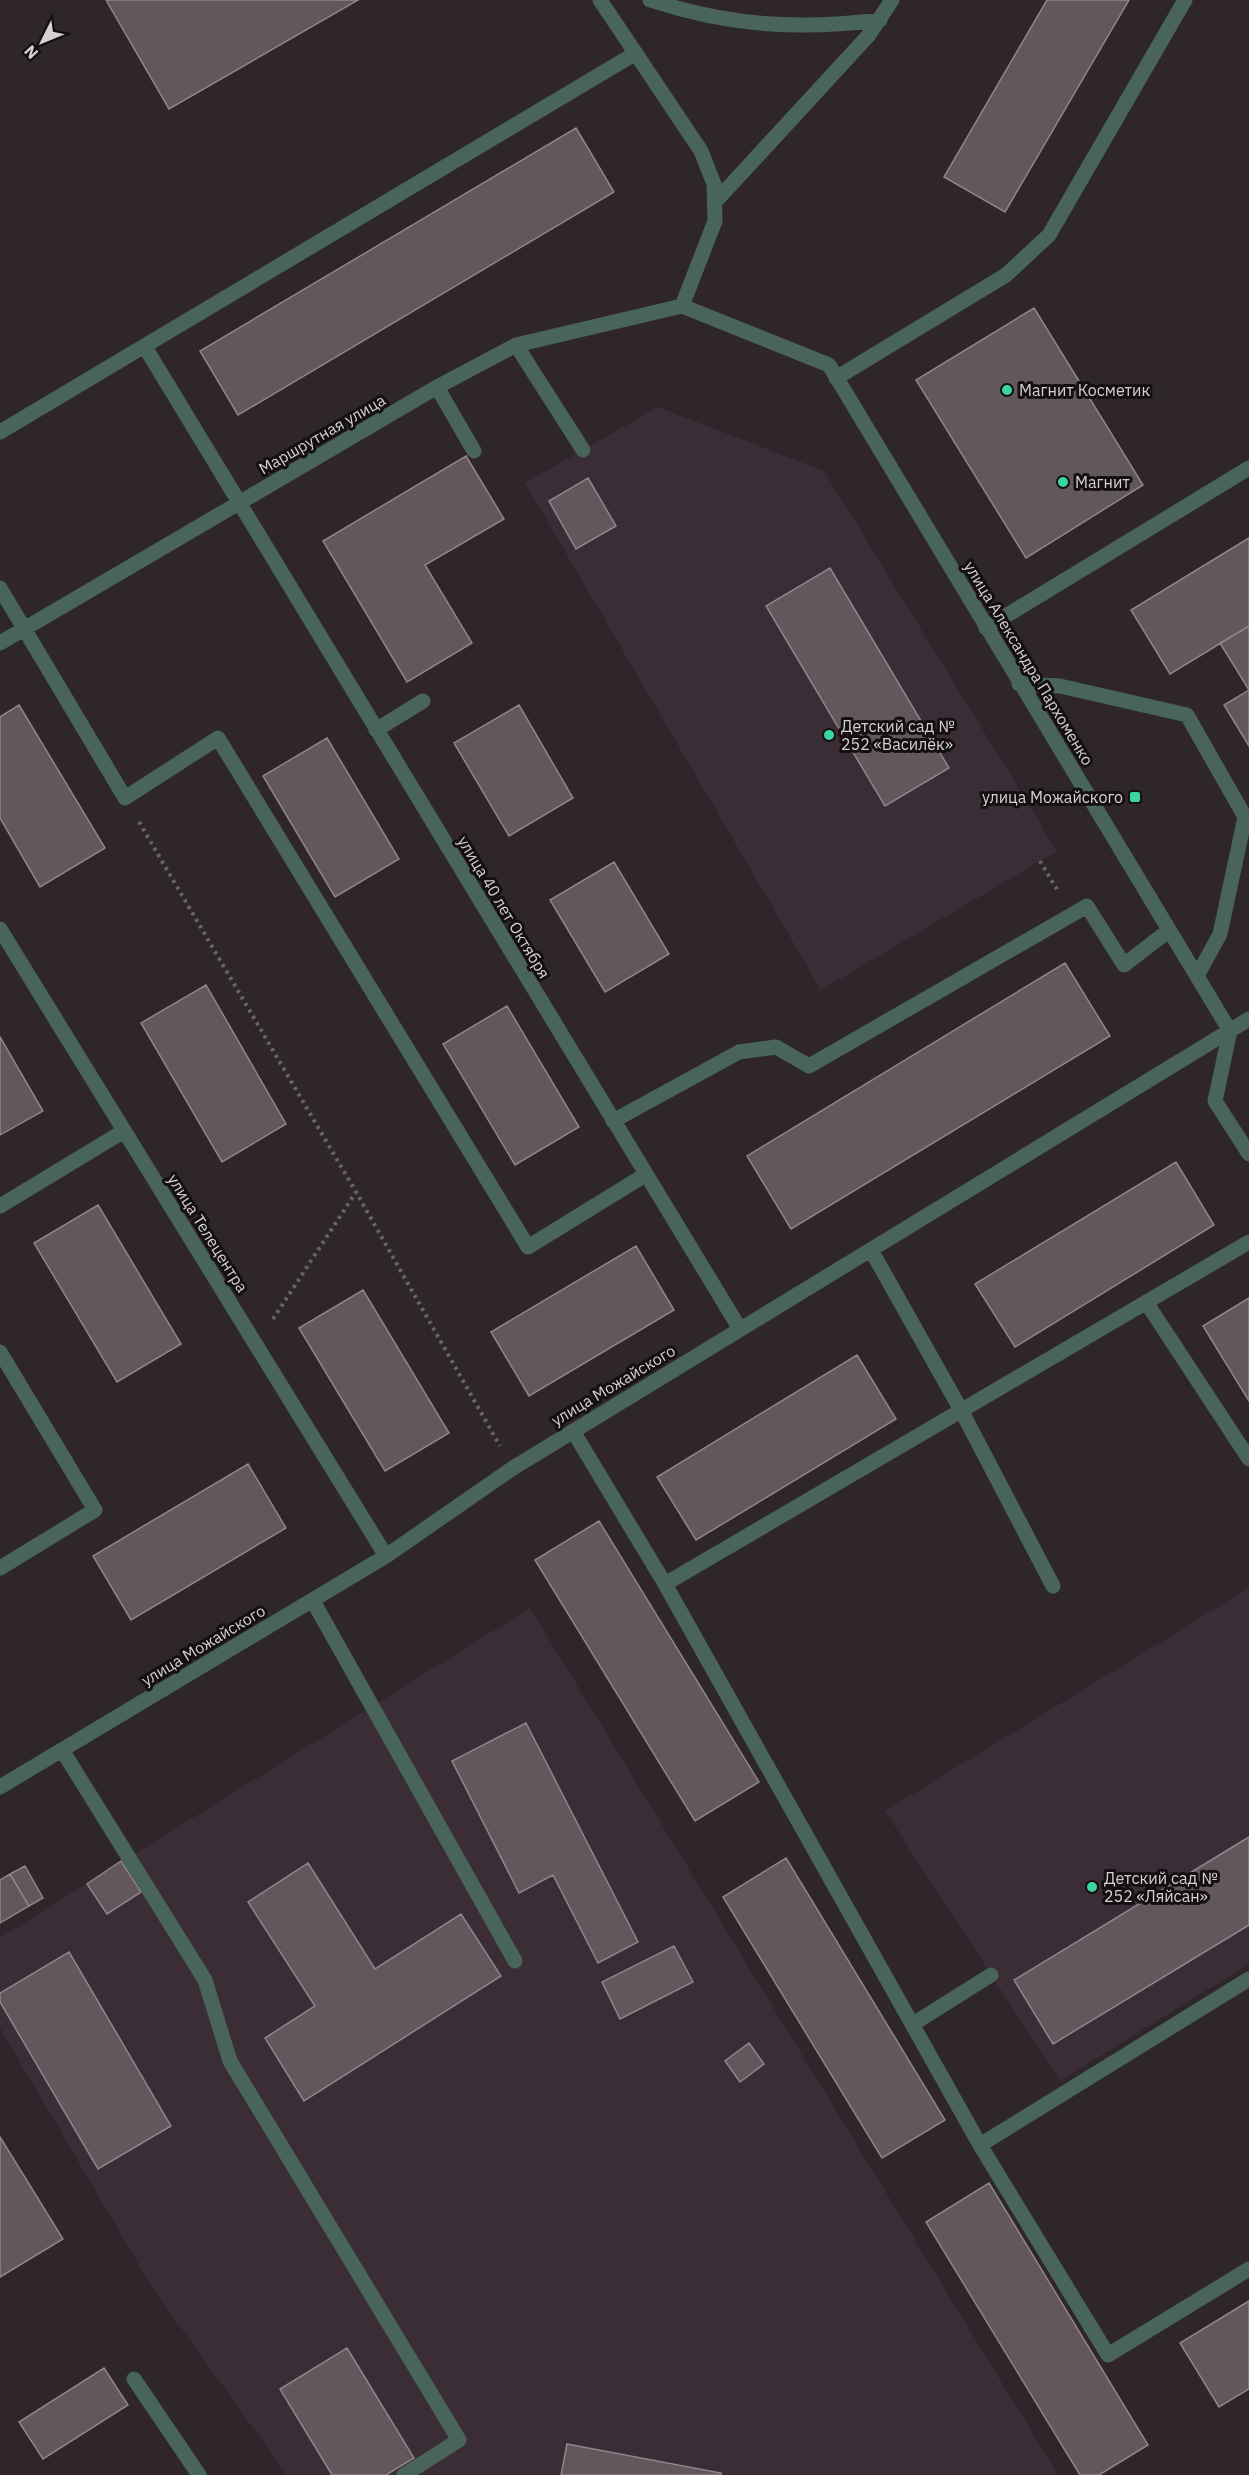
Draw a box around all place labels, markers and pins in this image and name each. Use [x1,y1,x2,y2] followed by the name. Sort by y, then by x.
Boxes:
[1019,380,1151,400] place label: Магнит Косметик
[1000,383,1014,397] marker: Магнит Косметик
[1075,472,1130,492] place label: Магнит
[1056,475,1070,489] marker: Магнит
[841,716,955,754] place label: Детский сад № 252 «Василёк»
[822,728,836,742] marker: Детский сад № 252 «Василёк»
[982,787,1123,807] place label: улица Можайского
[1128,790,1142,804] marker: улица Можайского
[1104,1868,1218,1906] place label: Детский сад № 252 «Ляйсан»
[1085,1880,1099,1894] marker: Детский сад № 252 «Ляйсан»

